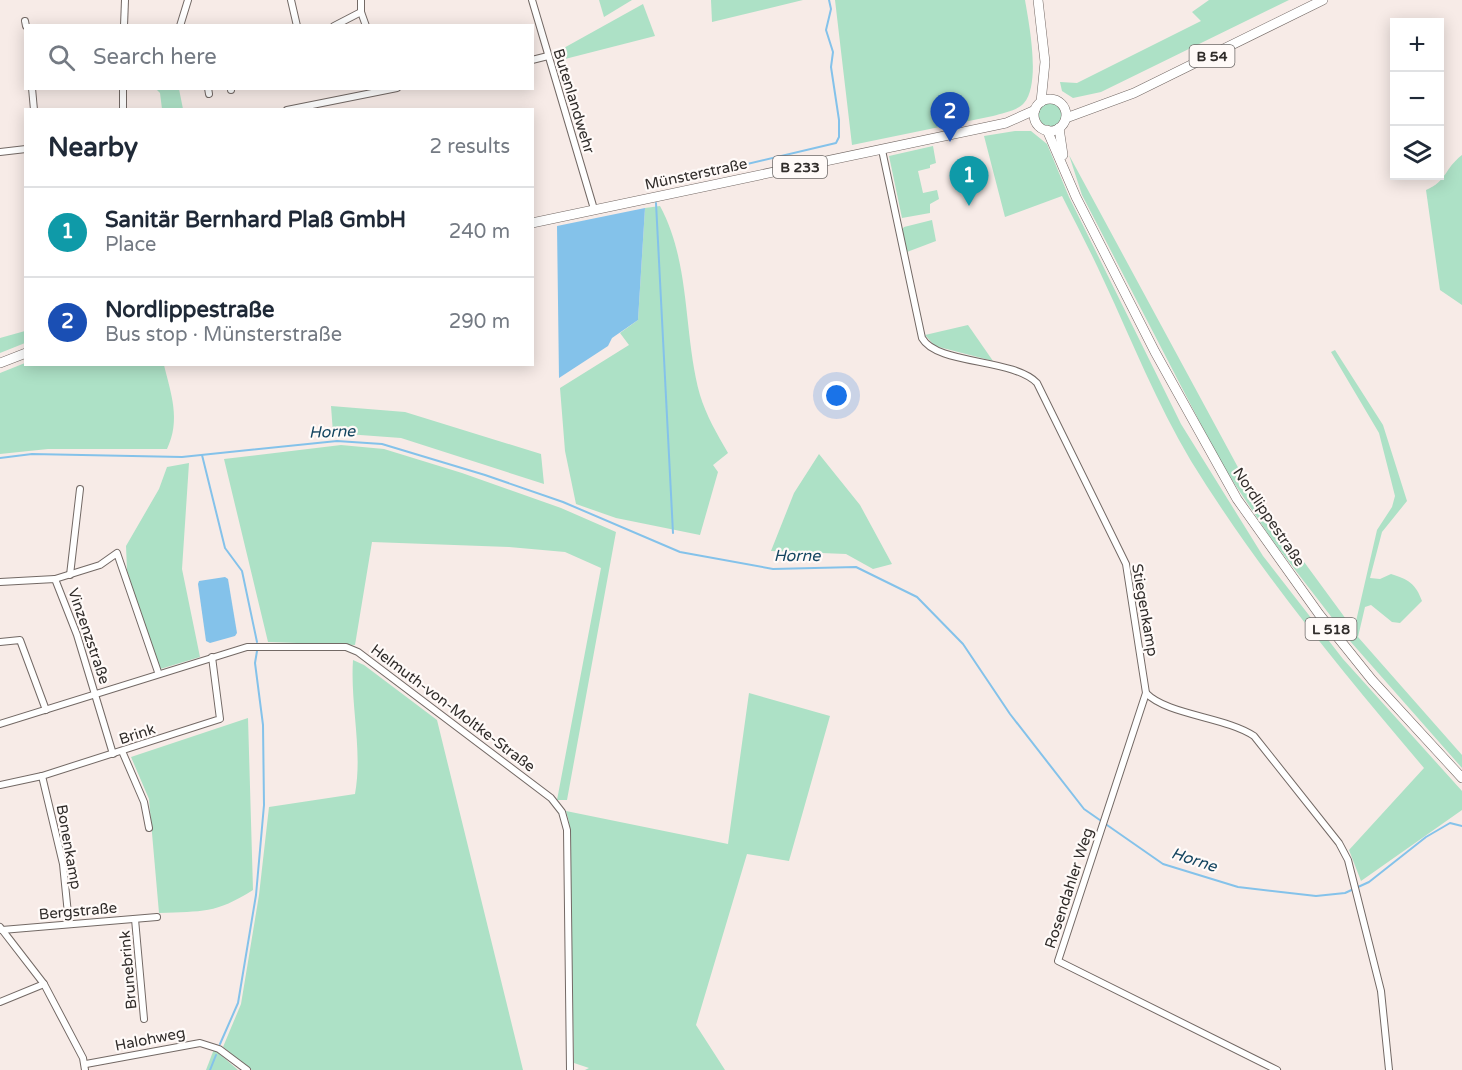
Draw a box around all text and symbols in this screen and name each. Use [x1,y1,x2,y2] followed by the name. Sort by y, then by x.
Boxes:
[1390,18,1444,180] map controls
[1390,18,1444,72] button: +
[24,24,534,90] search box
[45,41,78,74] icon: search
[93,44,217,70] text: Search here
[1190,45,1234,67] road number: B 54
[550,46,599,156] street label: Butenlandwehr
[1390,72,1444,126] button: −
[930,92,970,142] pin: 2
[1390,126,1444,180] button: layers
[48,132,138,163] text: Nearby
[430,135,510,159] text: 2 results
[643,154,749,194] street label: Münsterstraße
[773,156,827,178] road number: B 233
[950,156,988,206] pin: 1
[105,207,406,233] text: Sanitär Bernhard Plaß GmbH
[61,220,74,244] text: 1
[449,220,510,244] text: 240 m
[105,233,156,257] text: Place
[105,297,274,323] text: Nordlippestraße
[61,310,74,334] text: 2
[449,310,510,334] text: 290 m
[105,323,342,347] text: Bus stop · Münsterstraße
[822,381,851,410] your location
[308,421,357,443] water label: Horne
[1229,464,1309,570] street label: Nordlippestraße
[774,546,821,566] water label: Horne
[1128,562,1162,658] street label: Stiegenkamp
[64,586,114,686] street label: Vinzenzstraße
[1306,618,1356,640] road number: L 518
[367,640,539,776] street label: Helmuth-von-Moltke-Straße
[117,720,157,748] street label: Brink
[53,803,85,891] street label: Bonenkamp
[1041,825,1097,951] street label: Rosendahler Weg
[1169,843,1220,877] water label: Horne
[38,899,118,923] street label: Bergstraße
[116,930,140,1010] street label: Brunebrink
[113,1023,187,1055] street label: Halohweg

